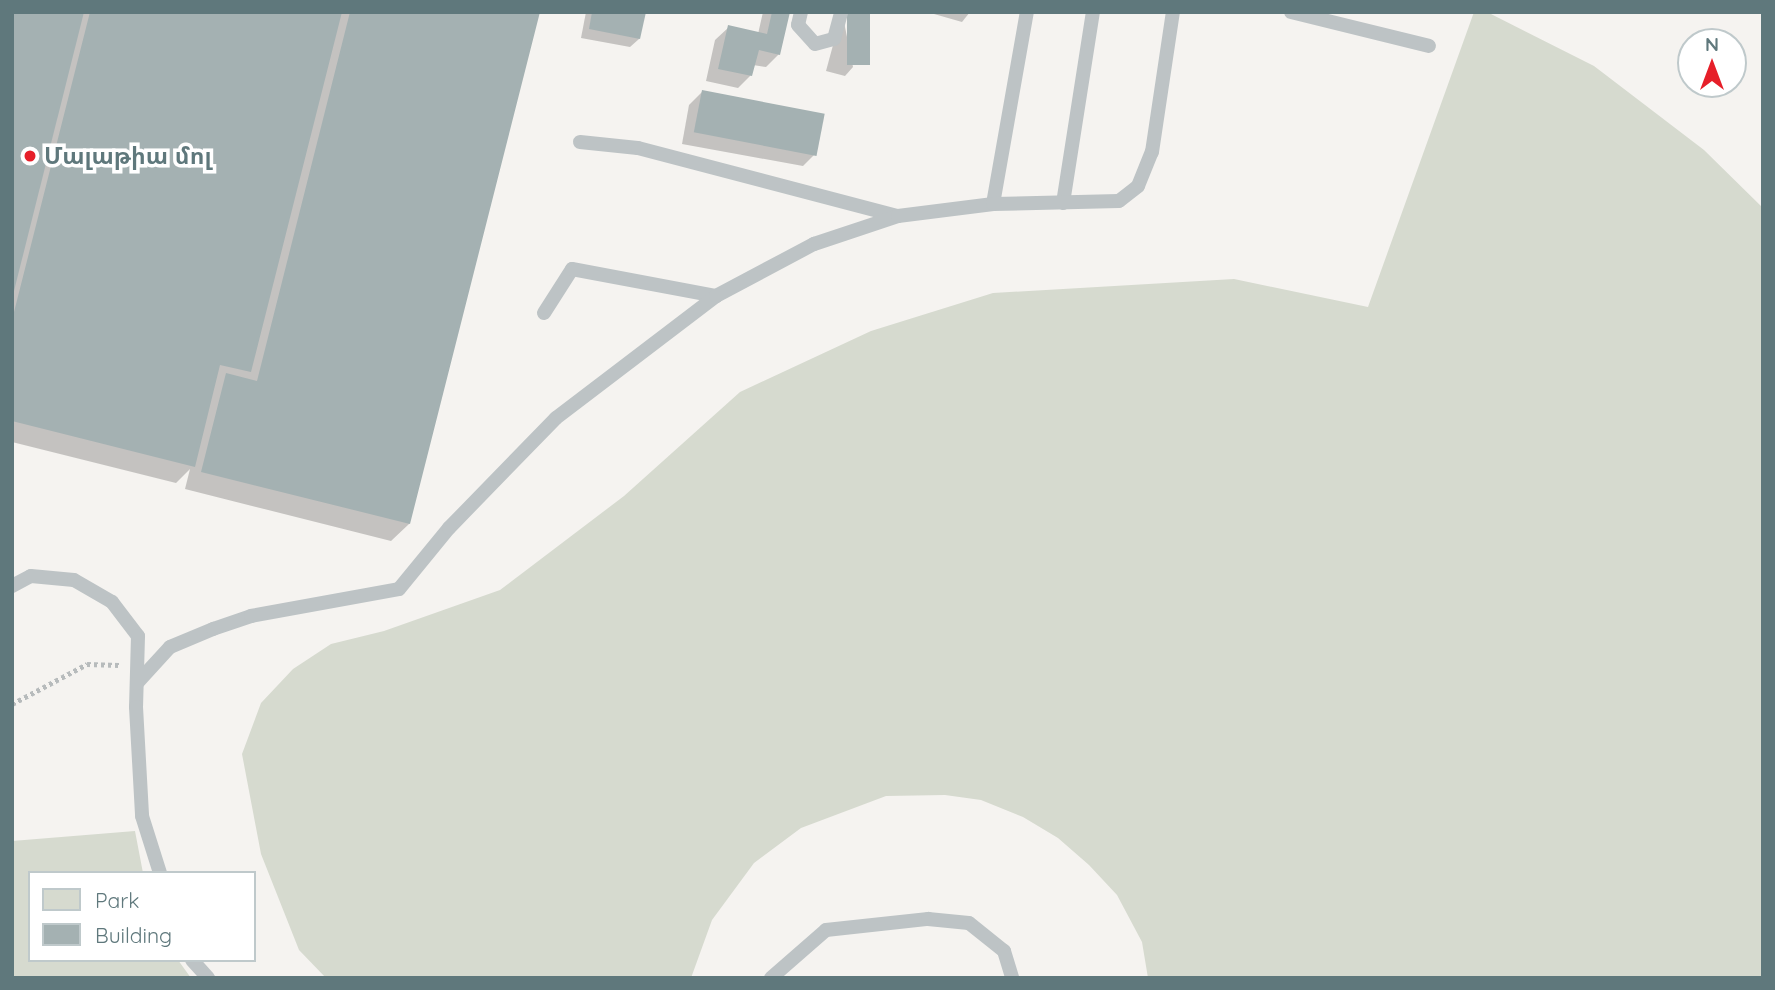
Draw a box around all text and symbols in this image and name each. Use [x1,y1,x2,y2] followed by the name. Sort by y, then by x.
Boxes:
[1677,28,1747,98] north arrow
[1705,32,1719,56] text: N
[44,142,212,170] place label: Մալաթիա մոլ
[22,148,38,164] marker: Մալաթիա մոլ
[28,871,256,962] legend
[95,887,139,913] text: Park
[95,922,172,948] text: Building

